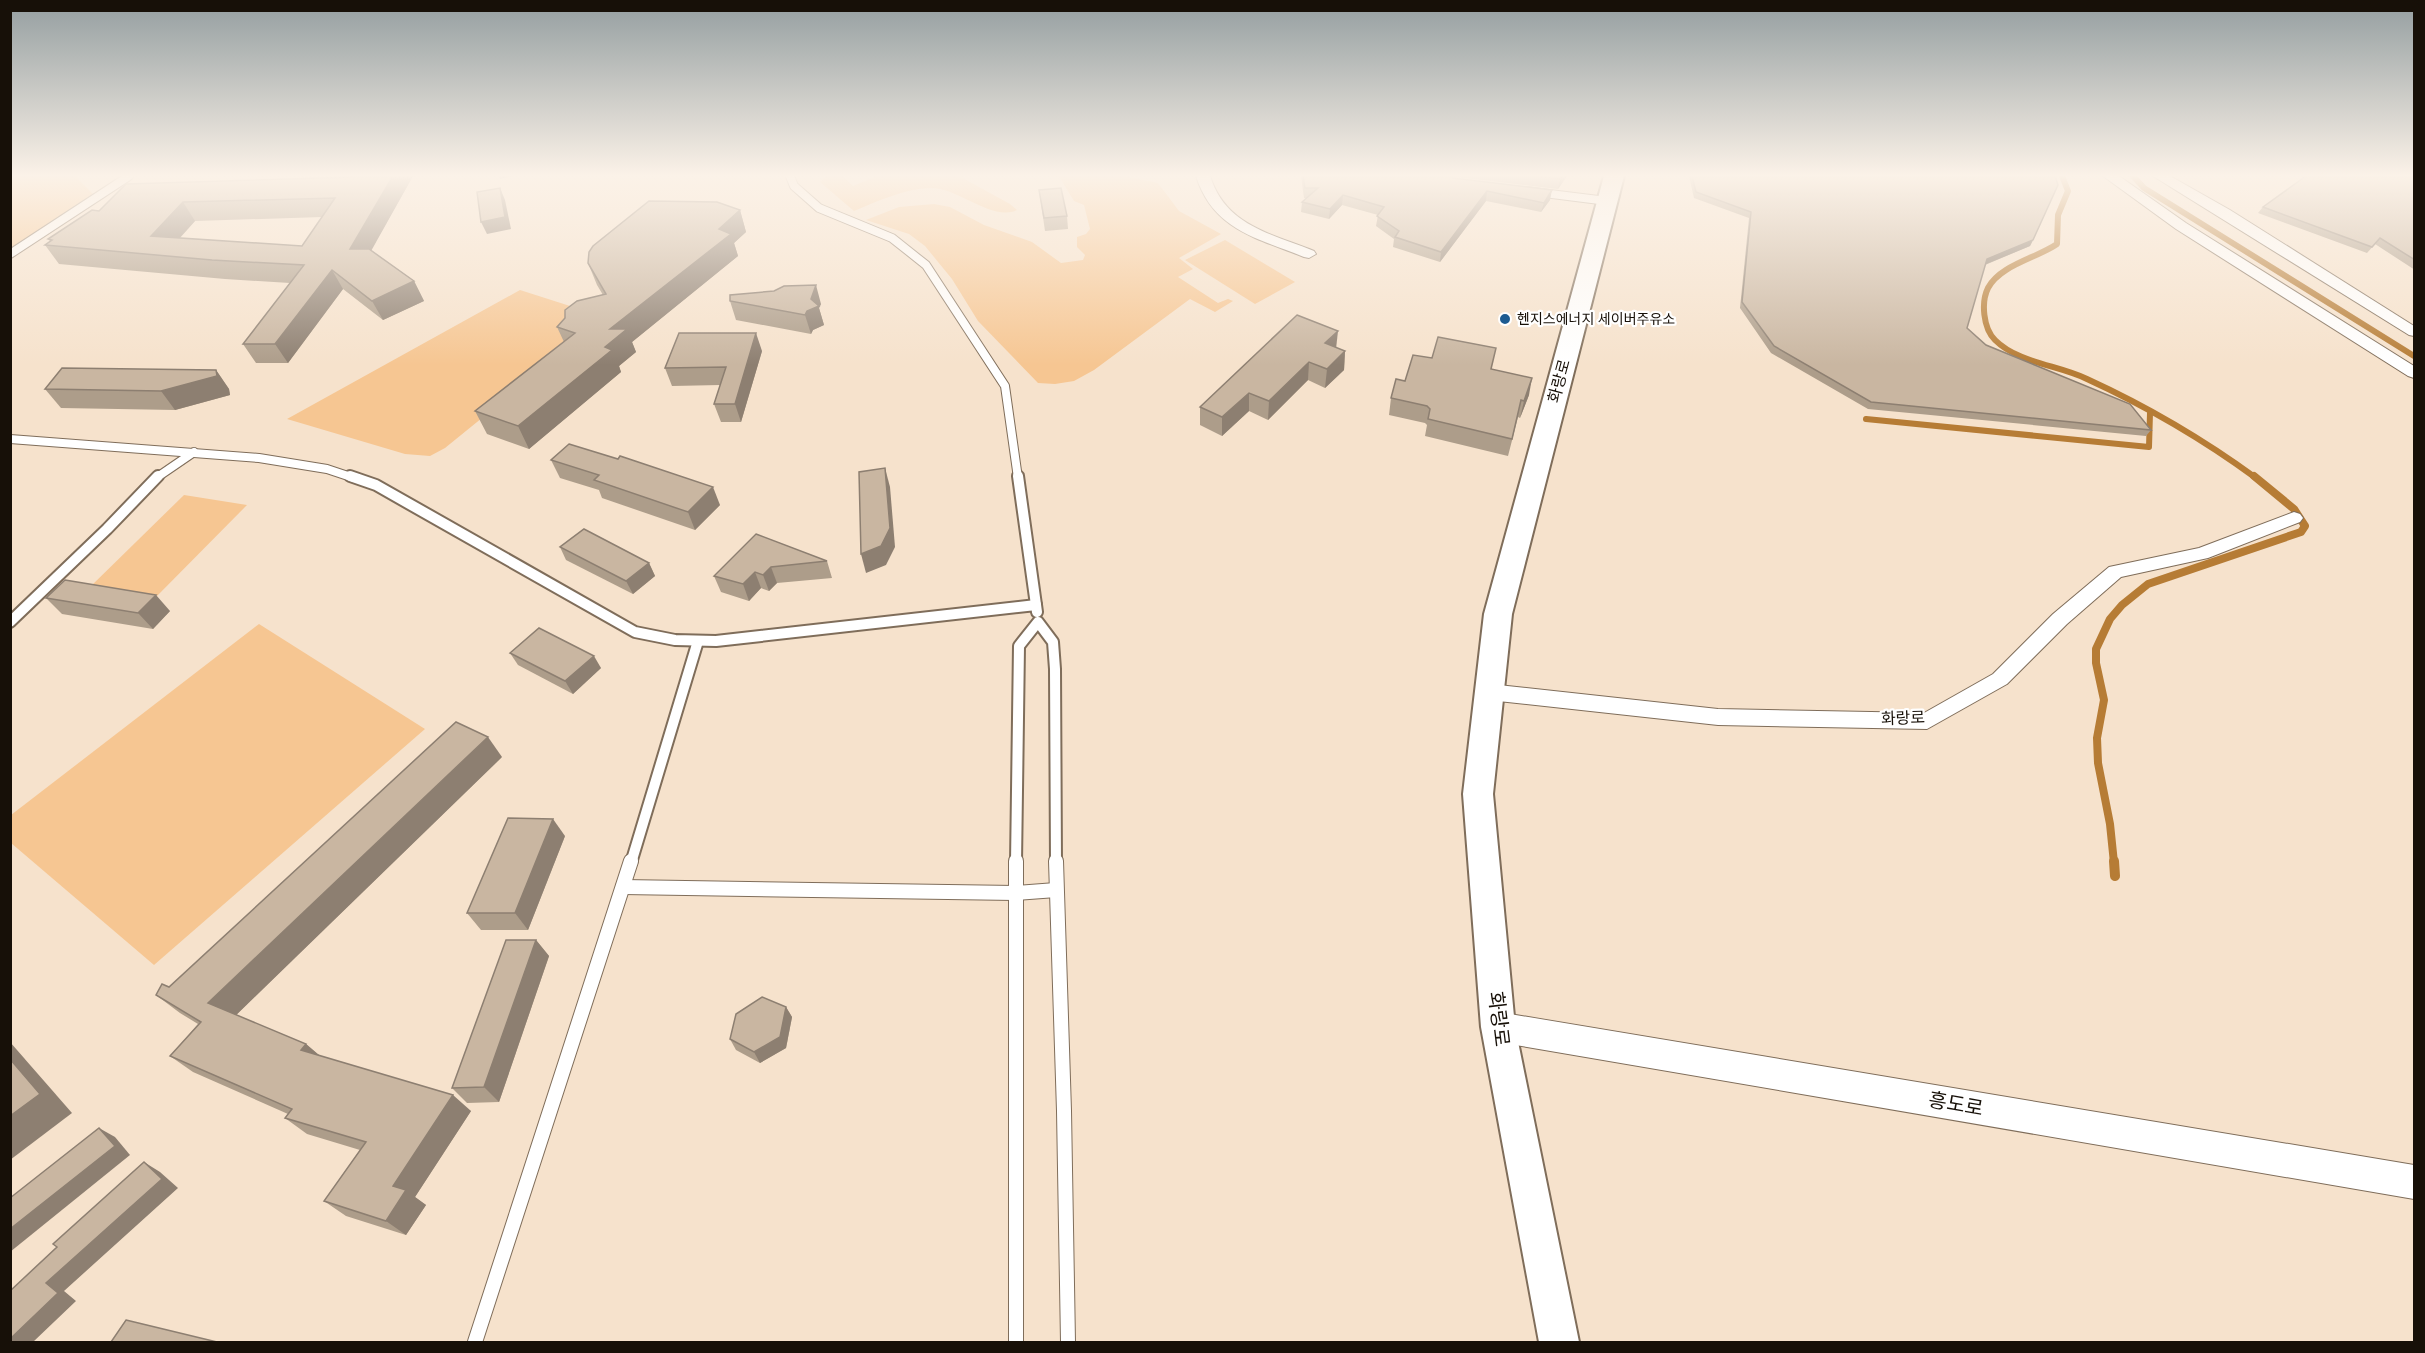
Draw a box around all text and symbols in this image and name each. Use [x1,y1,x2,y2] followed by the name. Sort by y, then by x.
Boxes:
[1517,310,1675,328] place label: 헨지스에너지 세이버주유소
[1498,312,1512,326] marker: 헨지스에너지 세이버주유소
[1543,357,1575,405] street label: 화랑로
[1881,707,1926,729] street label: 화랑로
[1483,990,1515,1048] street label: 화랑로
[1927,1086,1985,1122] street label: 흥도로

